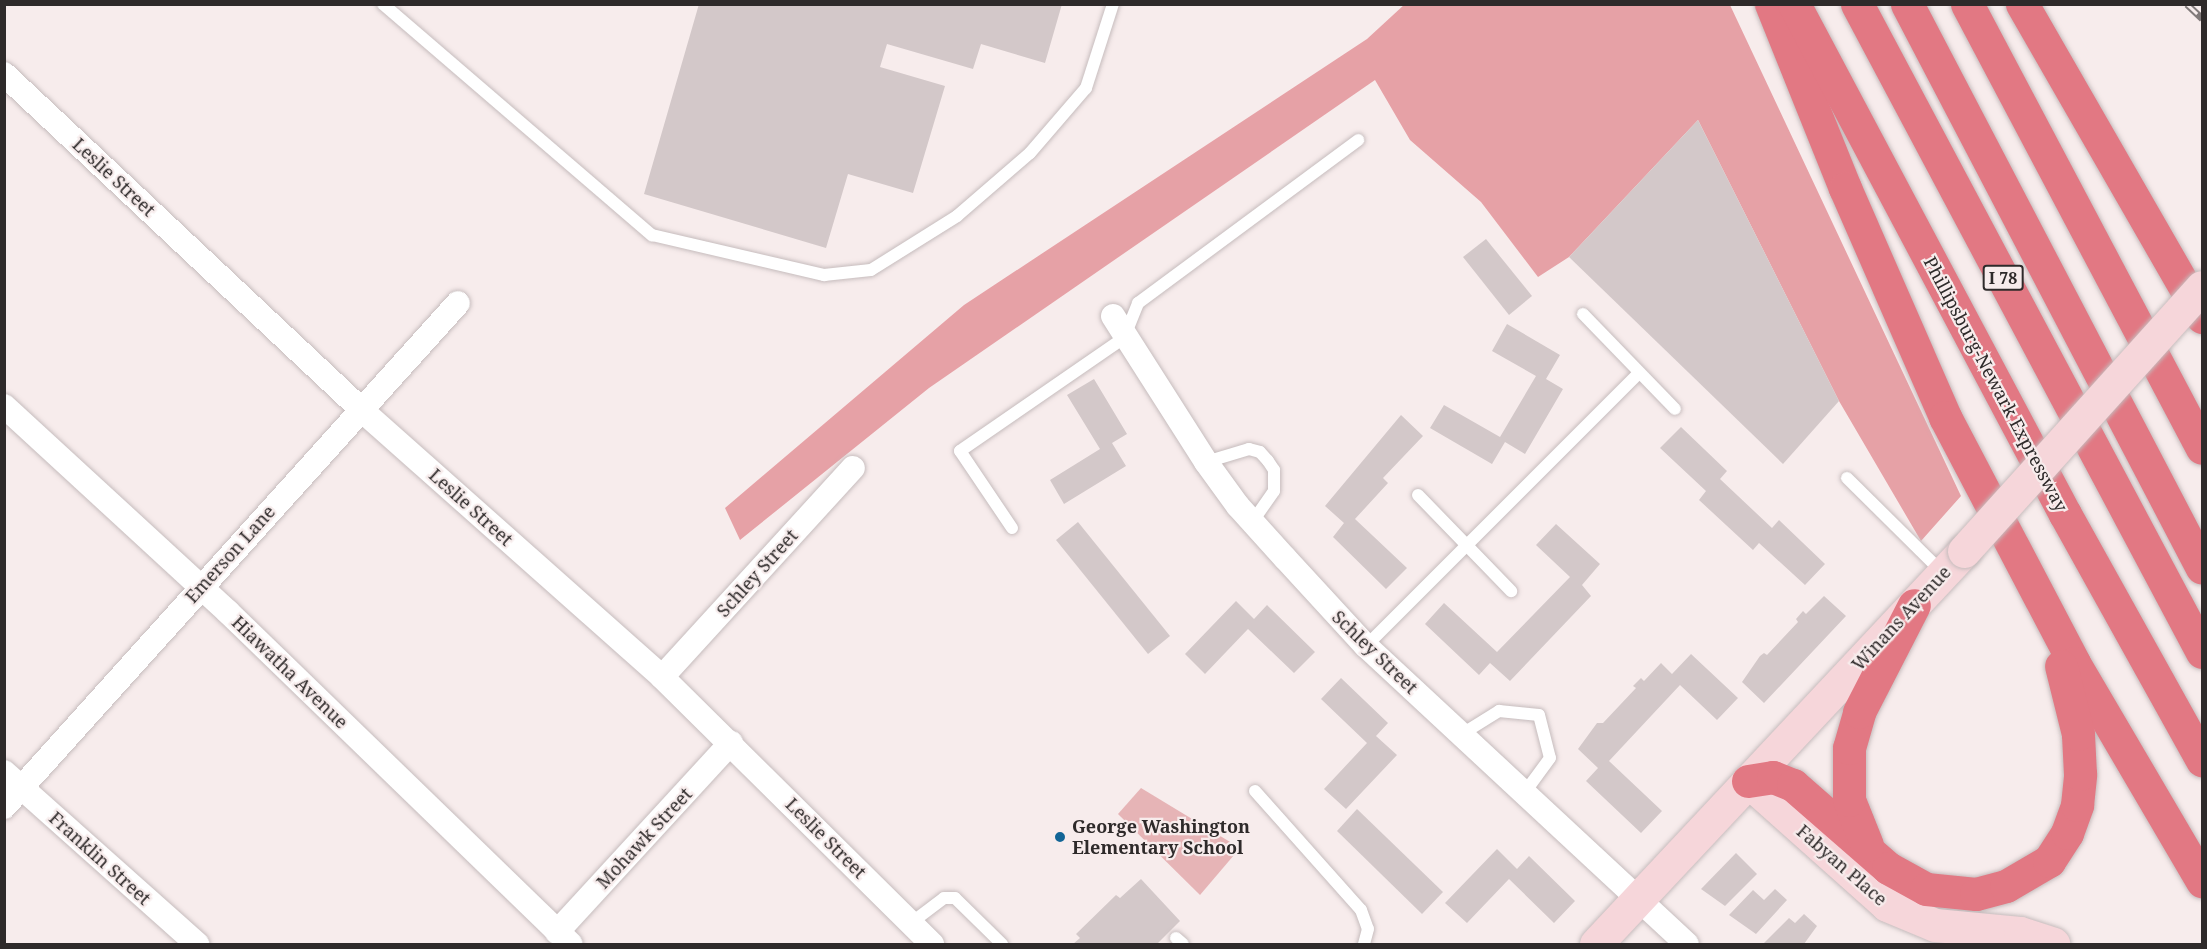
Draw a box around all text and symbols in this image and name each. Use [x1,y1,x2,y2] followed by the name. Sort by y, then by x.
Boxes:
[68,133,160,221] street label: Leslie Street
[1919,253,2073,515] street label: Phillipsburg-Newark Expressway
[1982,265,2024,291] road number: I 78
[425,464,517,550] street label: Leslie Street
[181,501,279,607] street label: Emerson Lane
[712,525,802,621] street label: Schley Street
[1847,561,1955,675] street label: Winans Avenue
[1328,606,1422,698] street label: Schley Street
[228,611,352,733] street label: Hiawatha Avenue
[592,783,696,893] street label: Mohawk Street
[781,793,871,883] street label: Leslie Street
[45,807,155,909] street label: Franklin Street
[1072,816,1250,858] place label: George Washington Elementary School
[1793,820,1891,910] street label: Fabyan Place
[1053,830,1067,844] marker: George Washington Elementary School

